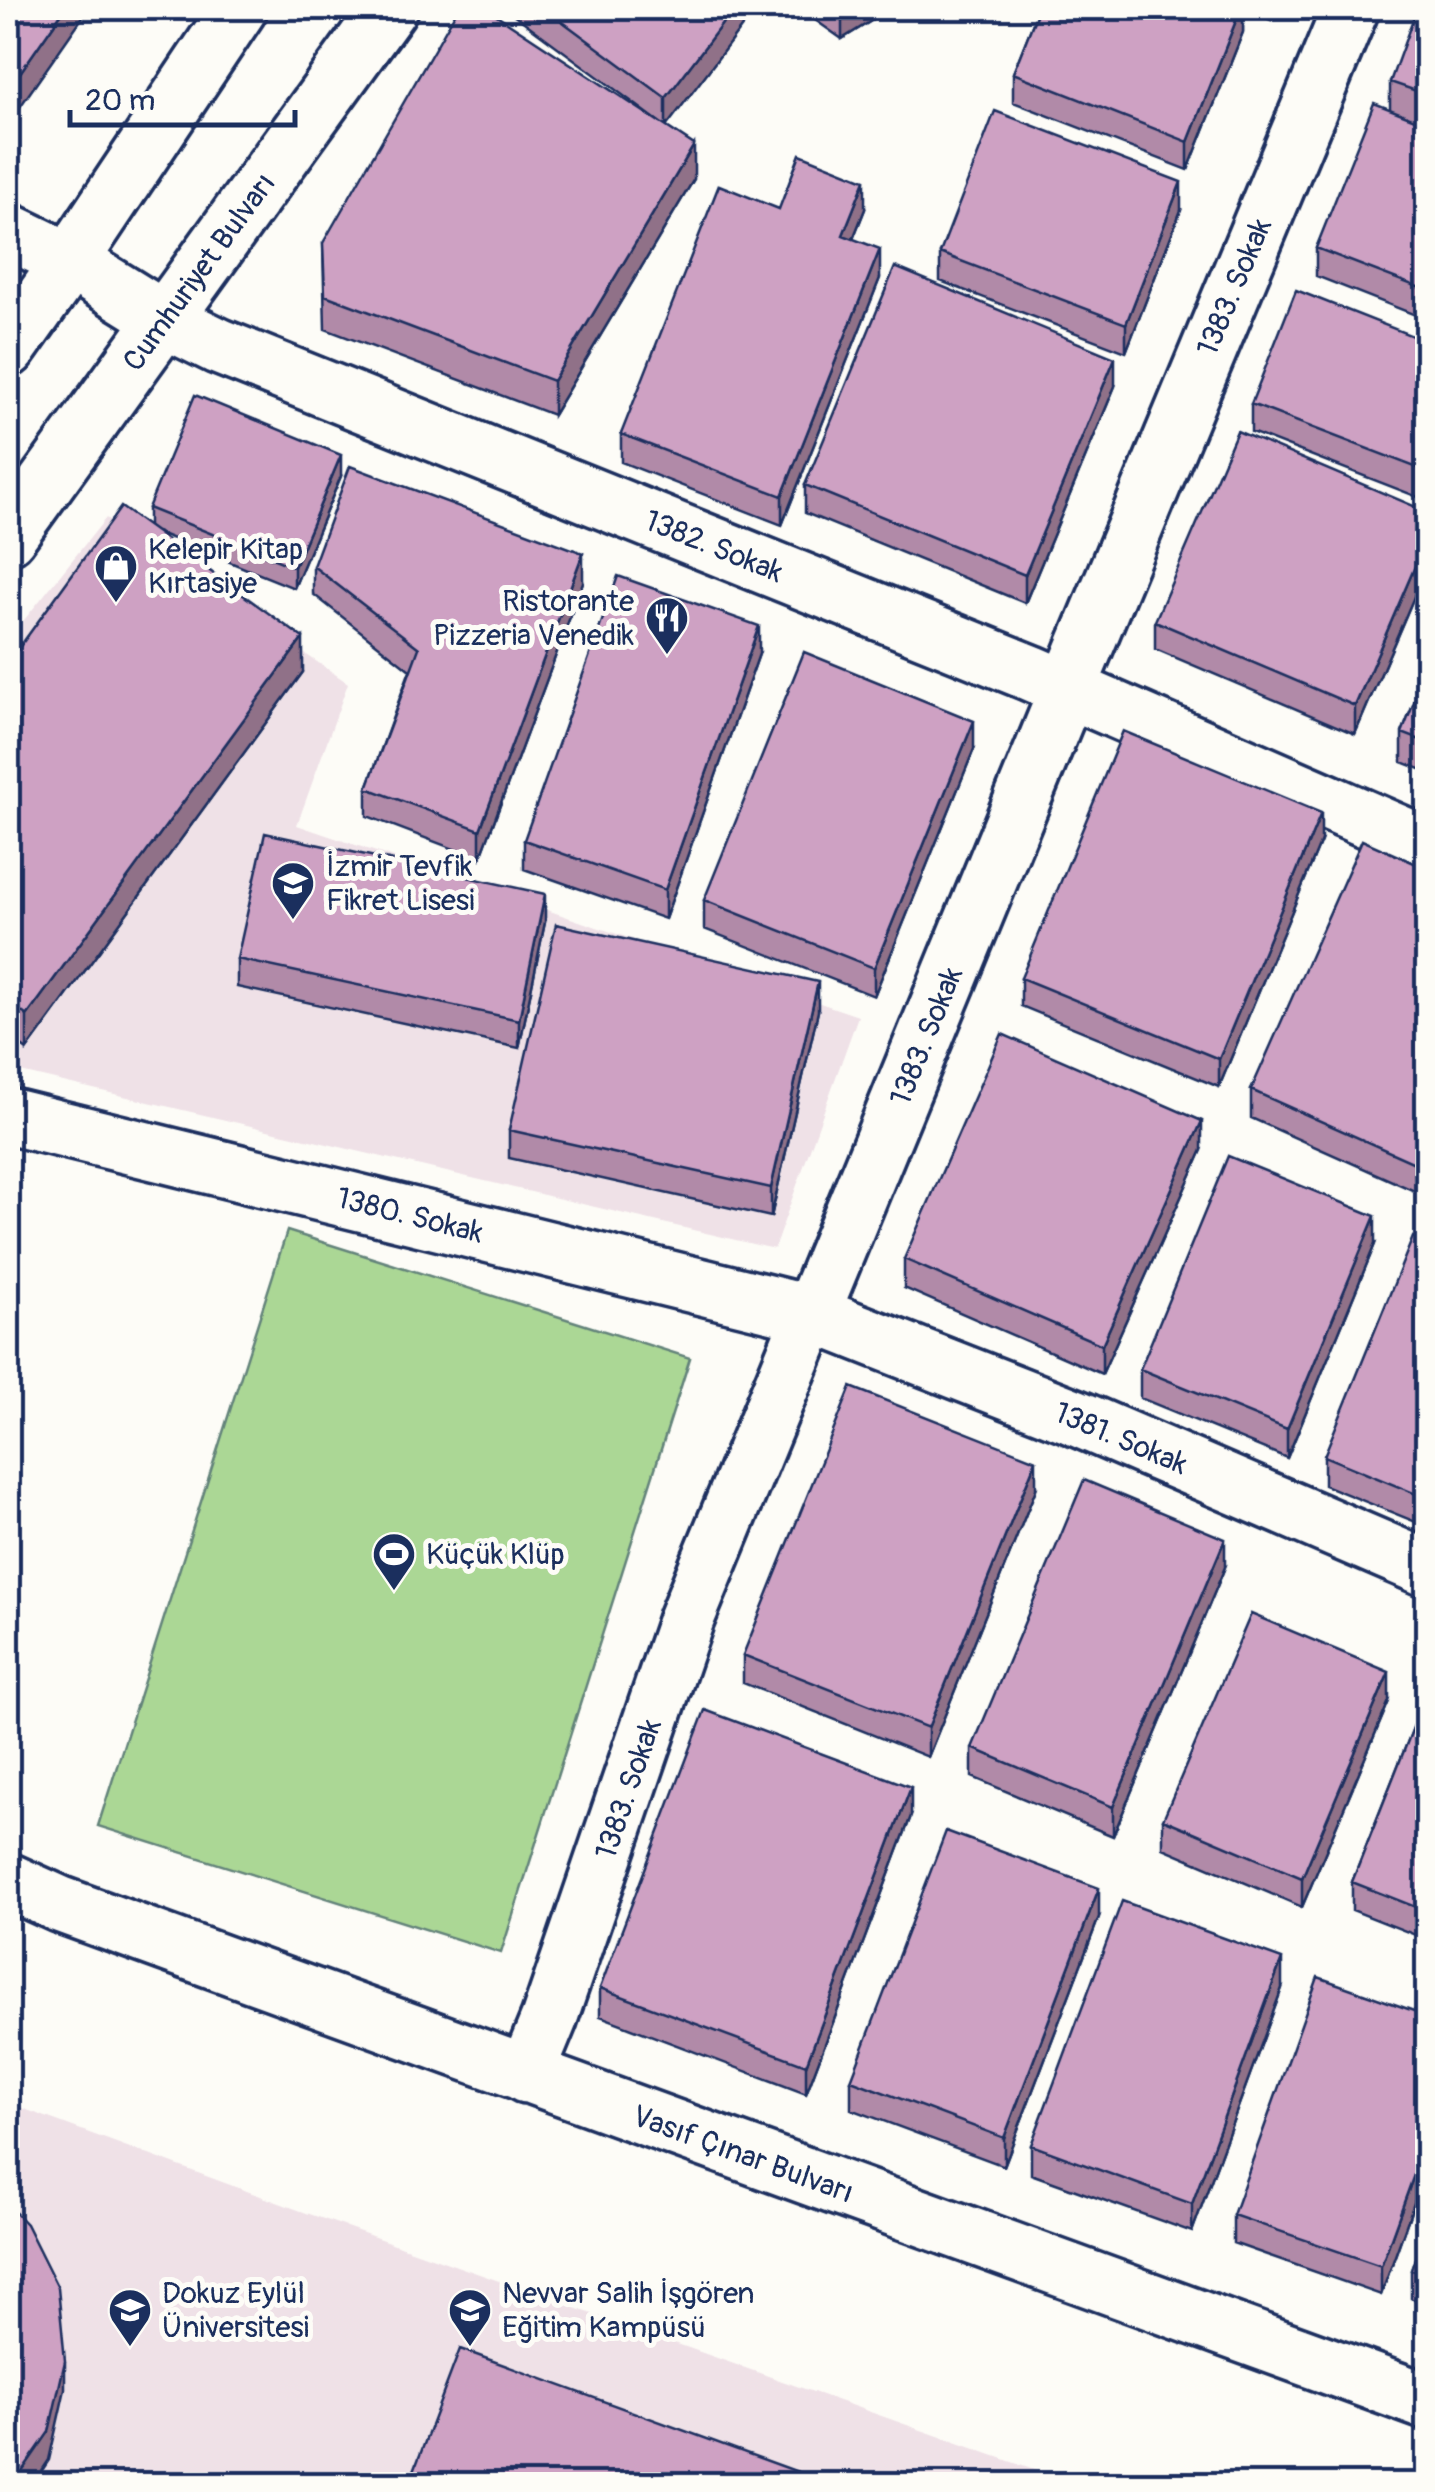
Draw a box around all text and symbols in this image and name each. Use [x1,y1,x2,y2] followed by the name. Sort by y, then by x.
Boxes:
[70,65,295,127] scale bar
[85,82,155,119] text: 20 m
[115,166,284,379] street label: Cumhuriyet Bulvarı
[1189,212,1280,362] street label: 1383. Sokak
[639,502,789,591] street label: 1382. Sokak
[148,531,303,602] place label: Kelepir Kitap Kırtasiye
[93,543,139,604] shop icon: Kelepir Kitap Kırtasiye
[433,583,634,654] place label: Ristorante Pizzeria Venedik
[644,595,690,656] restaurant icon: Ristorante Pizzeria Venedik
[326,848,475,919] place label: İzmir Tevfik Fikret Lisesi
[270,860,316,921] school or university icon: İzmir Tevfik Fikret Lisesi
[882,961,971,1111] street label: 1383. Sokak
[333,1179,487,1252] street label: 1380. Sokak
[1049,1394,1193,1483] street label: 1381. Sokak
[371,1531,417,1592] sports icon: Küçük Klüp
[426,1536,565,1573] place label: Küçük Klüp
[587,1714,670,1864] street label: 1383. Sokak
[627,2097,858,2212] street label: Vasıf Çınar Bulvarı
[162,2275,309,2346] place label: Dokuz Eylül Üniversitesi
[502,2275,754,2346] place label: Nevvar Salih İşgören Eğitim Kampüsü
[107,2287,153,2348] school or university icon: Dokuz Eylül Üniversitesi
[447,2287,493,2348] school or university icon: Nevvar Salih İşgören Eğitim Kampüsü

